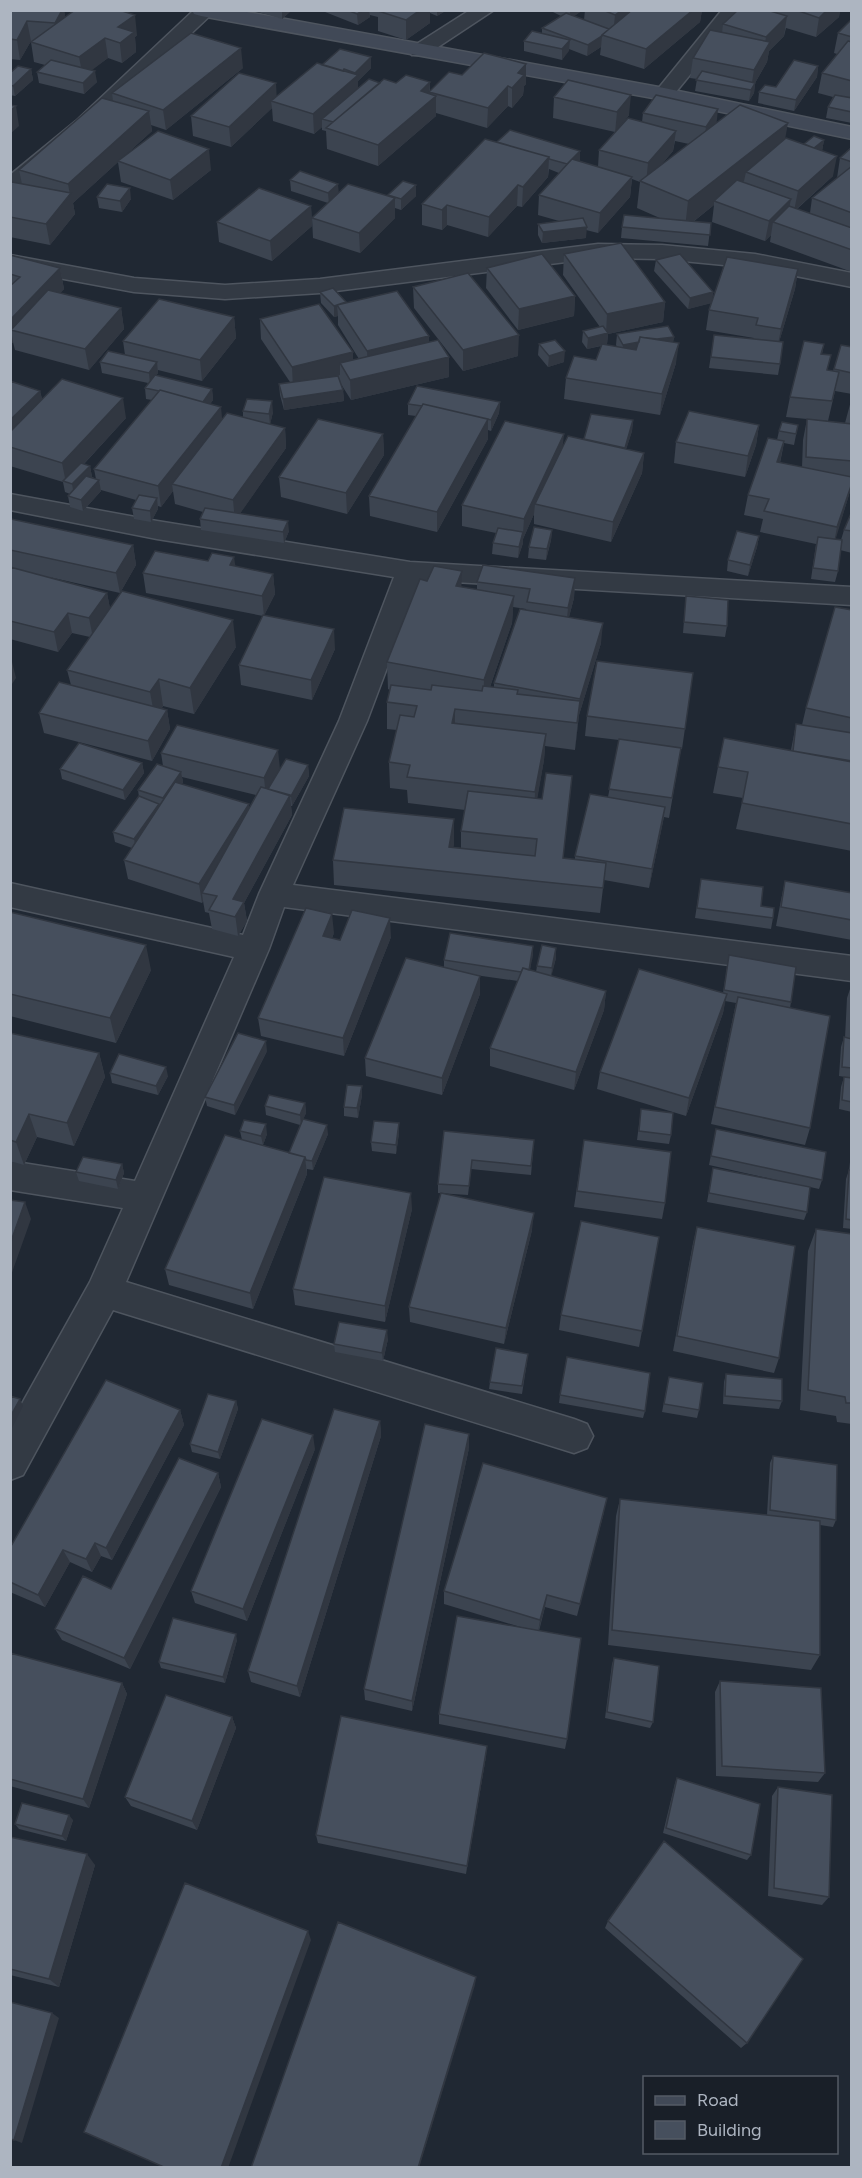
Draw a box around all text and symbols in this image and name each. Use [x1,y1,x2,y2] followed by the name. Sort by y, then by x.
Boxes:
[643,2076,838,2154] legend
[697,2089,738,2111] text: Road
[697,2119,762,2141] text: Building

